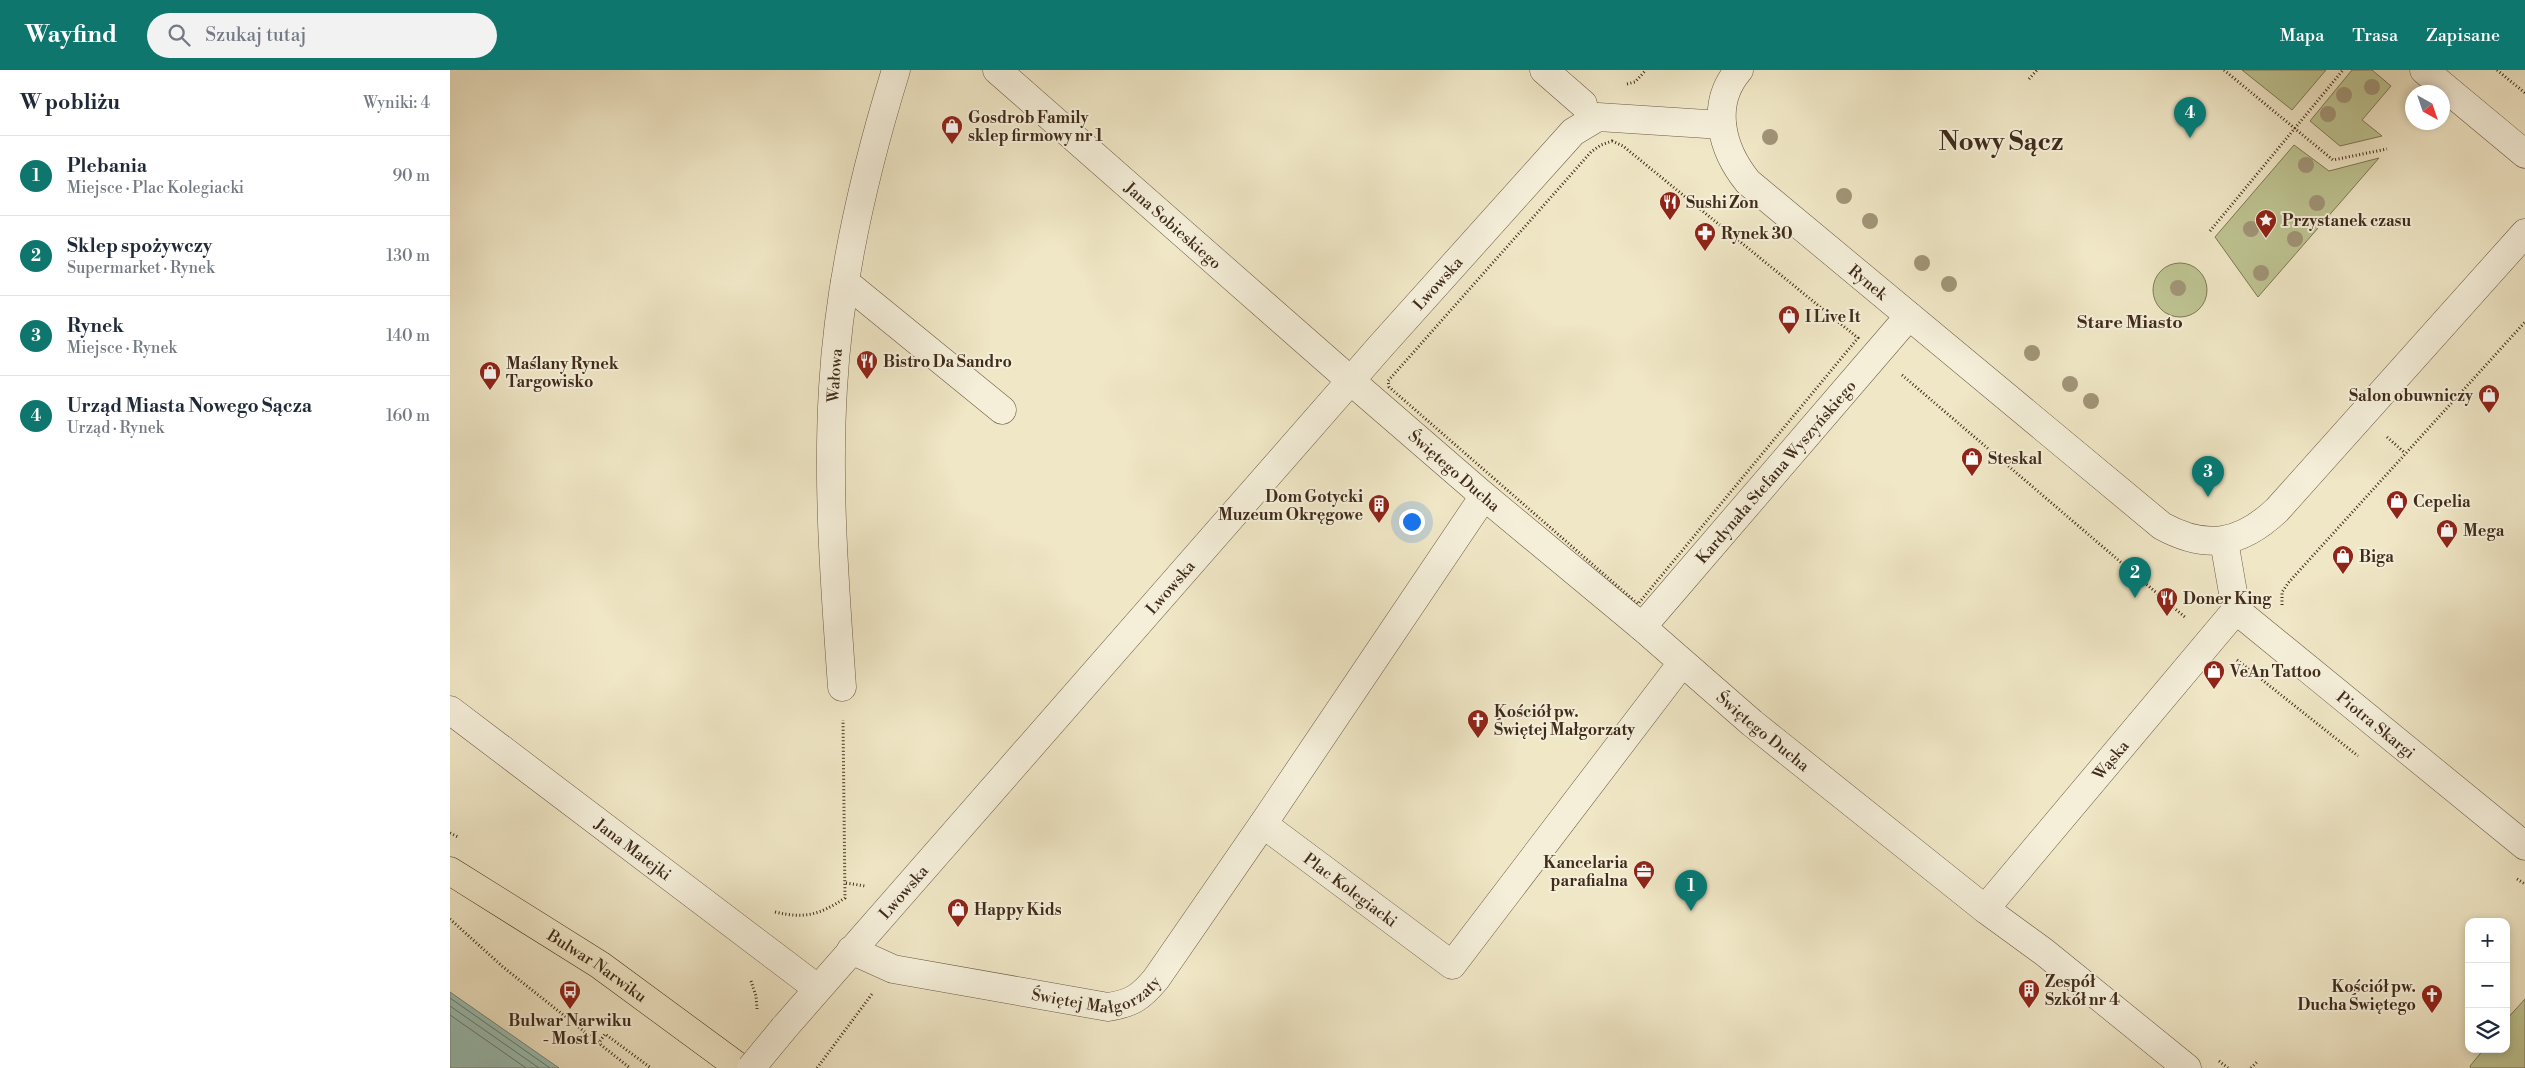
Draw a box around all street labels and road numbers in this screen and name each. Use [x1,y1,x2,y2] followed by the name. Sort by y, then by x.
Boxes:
[1119,177,1226,274] street label: Jana Sobieskiego
[1409,252,1468,315] street label: Lwowska
[1844,261,1893,306] street label: Rynek
[823,347,847,404] street label: Wałowa
[1692,376,1861,568] street label: Kardynała Stefana Wyszyńskiego
[1404,425,1505,517] street label: Świętego Ducha
[1142,556,1200,619] street label: Lwowska
[1712,686,1814,777] street label: Świętego Ducha
[2332,687,2419,763] street label: Piotra Skargi
[2088,736,2134,785] street label: Wąska
[590,814,675,885] street label: Jana Matejki
[1299,849,1401,932] street label: Plac Kolegiacki
[875,861,934,924] street label: Lwowska
[542,925,650,1007] street label: Bulwar Narwiku
[1030,972,1165,1018] street label: Świętej Małgorzaty

